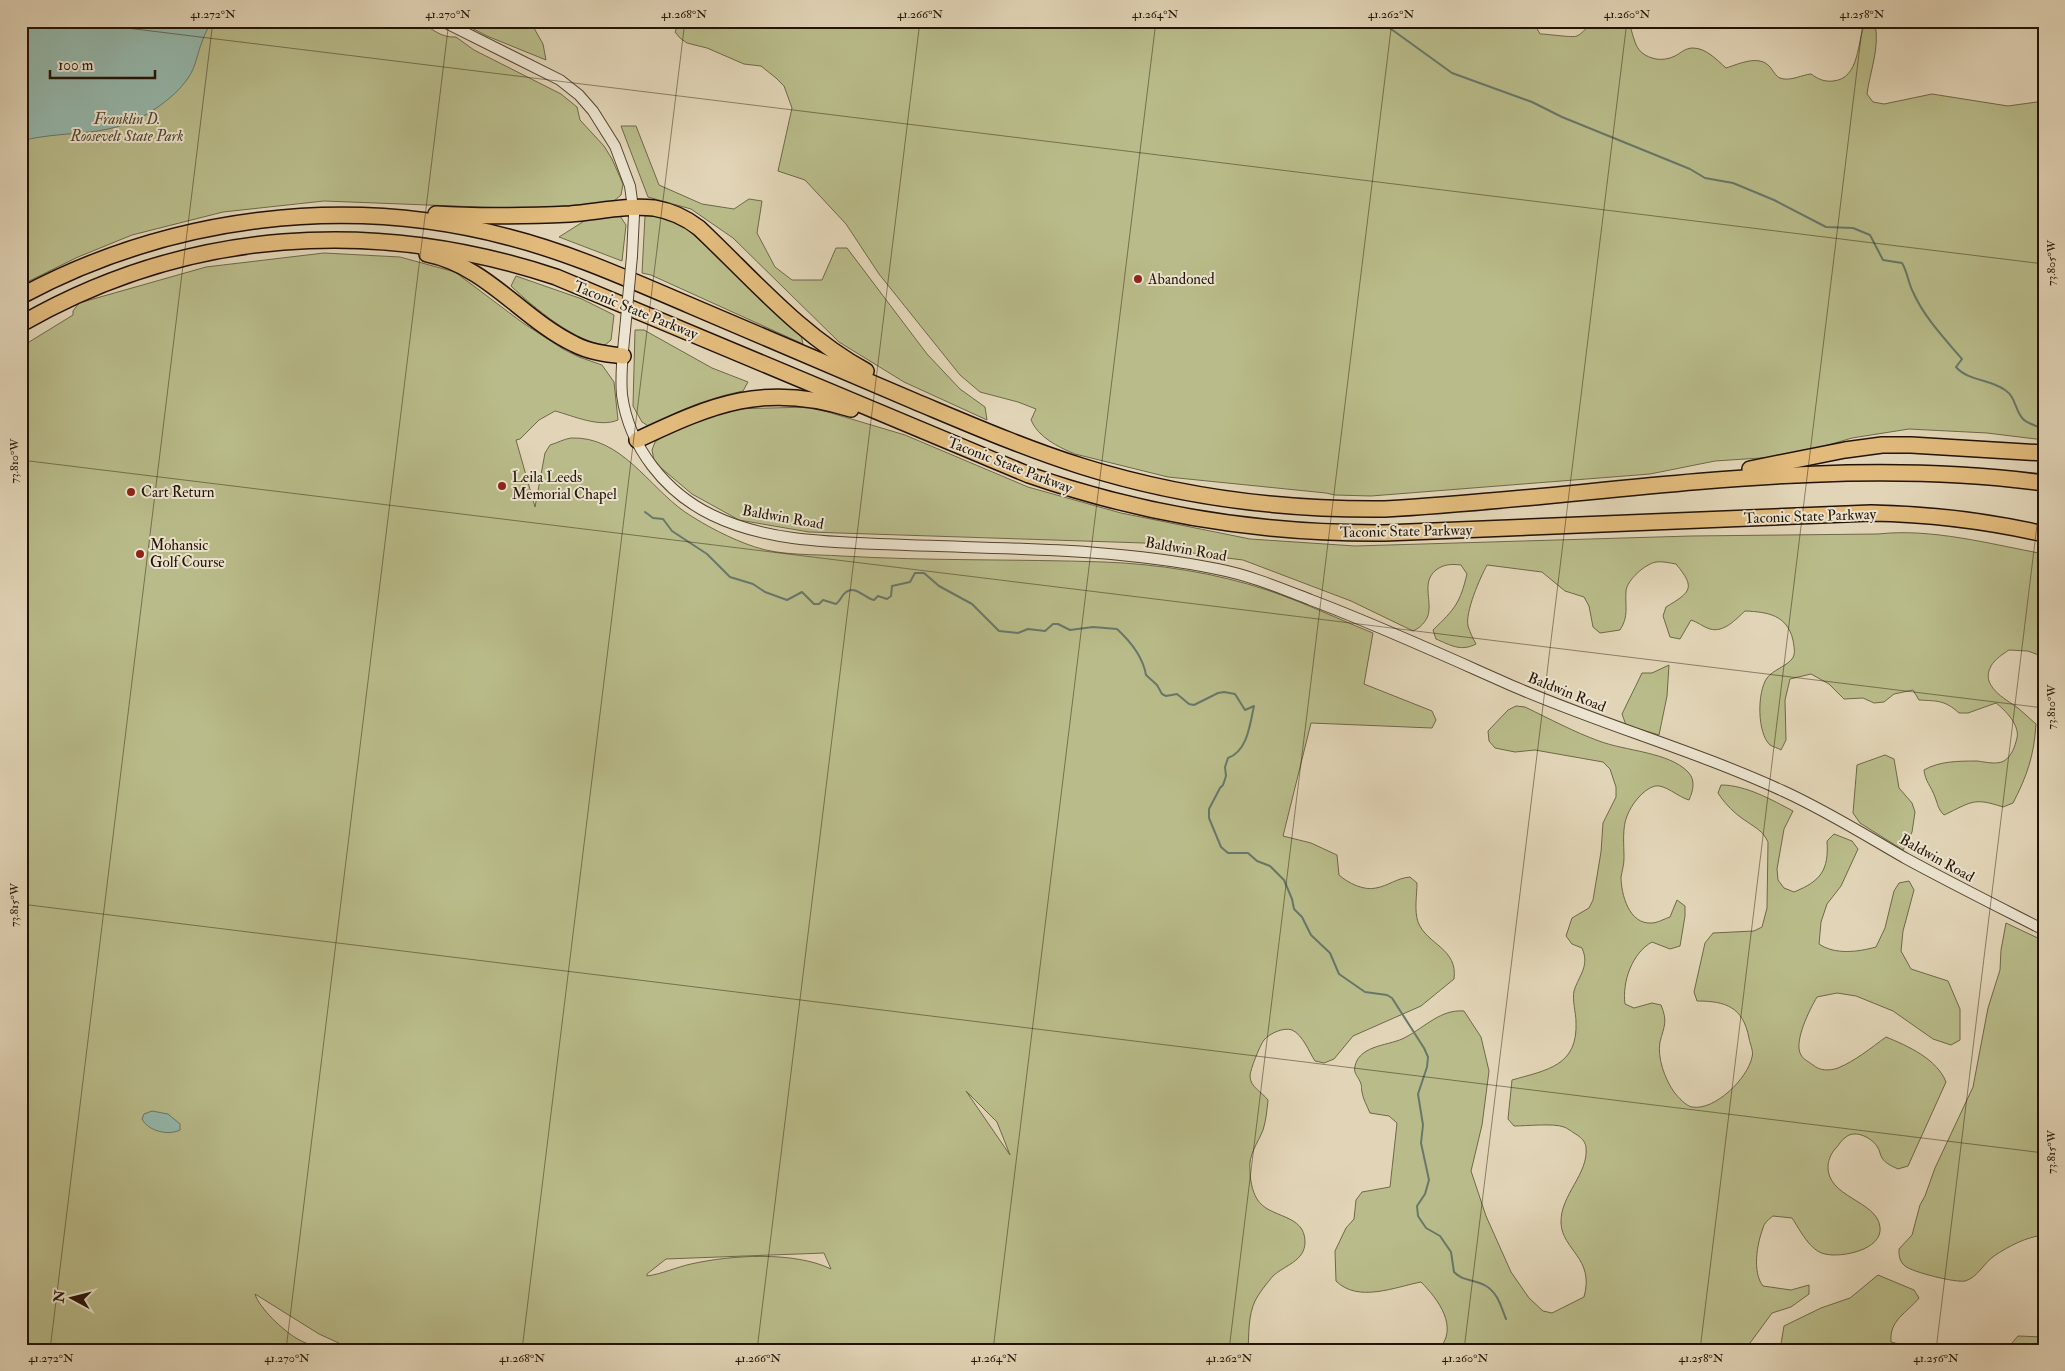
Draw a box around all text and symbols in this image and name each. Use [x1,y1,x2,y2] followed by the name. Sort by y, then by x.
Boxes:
[190,7,236,22] text: 41.272°N
[425,7,471,22] text: 41.270°N
[661,7,707,22] text: 41.268°N
[897,7,943,22] text: 41.266°N
[1132,7,1179,22] text: 41.264°N
[1368,7,1414,22] text: 41.262°N
[1604,7,1650,22] text: 41.260°N
[1839,7,1885,22] text: 41.258°N
[50,48,155,80] scale bar
[58,56,94,75] text: 100 m
[69,110,184,146] park label: Franklin D. Roosevelt State Park
[2044,239,2059,286] text: 73.805°W
[1147,270,1215,289] place label: Abandoned
[1132,273,1144,285] marker: Abandoned
[571,277,701,344] street label: Taconic State Parkway
[945,433,1075,498] street label: Taconic State Parkway
[7,438,22,483] text: 73.810°W
[512,468,617,505] place label: Leila Leeds Memorial Chapel
[496,480,508,492] marker: Leila Leeds Memorial Chapel
[141,483,215,502] place label: Cart Return
[125,486,137,498] marker: Cart Return
[741,501,826,534] street label: Baldwin Road
[1744,505,1877,528] street label: Taconic State Parkway
[1340,521,1473,542] street label: Taconic State Parkway
[1144,533,1229,566] street label: Baldwin Road
[150,536,225,572] place label: Mohansic Golf Course
[134,548,146,560] marker: Mohansic Golf Course
[1525,668,1609,717] street label: Baldwin Road
[2044,684,2059,729] text: 73.810°W
[1896,830,1978,887] street label: Baldwin Road
[7,882,22,927] text: 73.815°W
[2044,1129,2059,1174] text: 73.815°W
[48,1274,98,1324] north arrow
[50,1289,69,1305] text: N
[28,1351,74,1366] text: 41.272°N
[264,1351,310,1366] text: 41.270°N
[499,1351,545,1366] text: 41.268°N
[735,1351,781,1366] text: 41.266°N
[971,1351,1018,1366] text: 41.264°N
[1206,1351,1252,1366] text: 41.262°N
[1442,1351,1488,1366] text: 41.260°N
[1678,1351,1724,1366] text: 41.258°N
[1913,1351,1959,1366] text: 41.256°N

